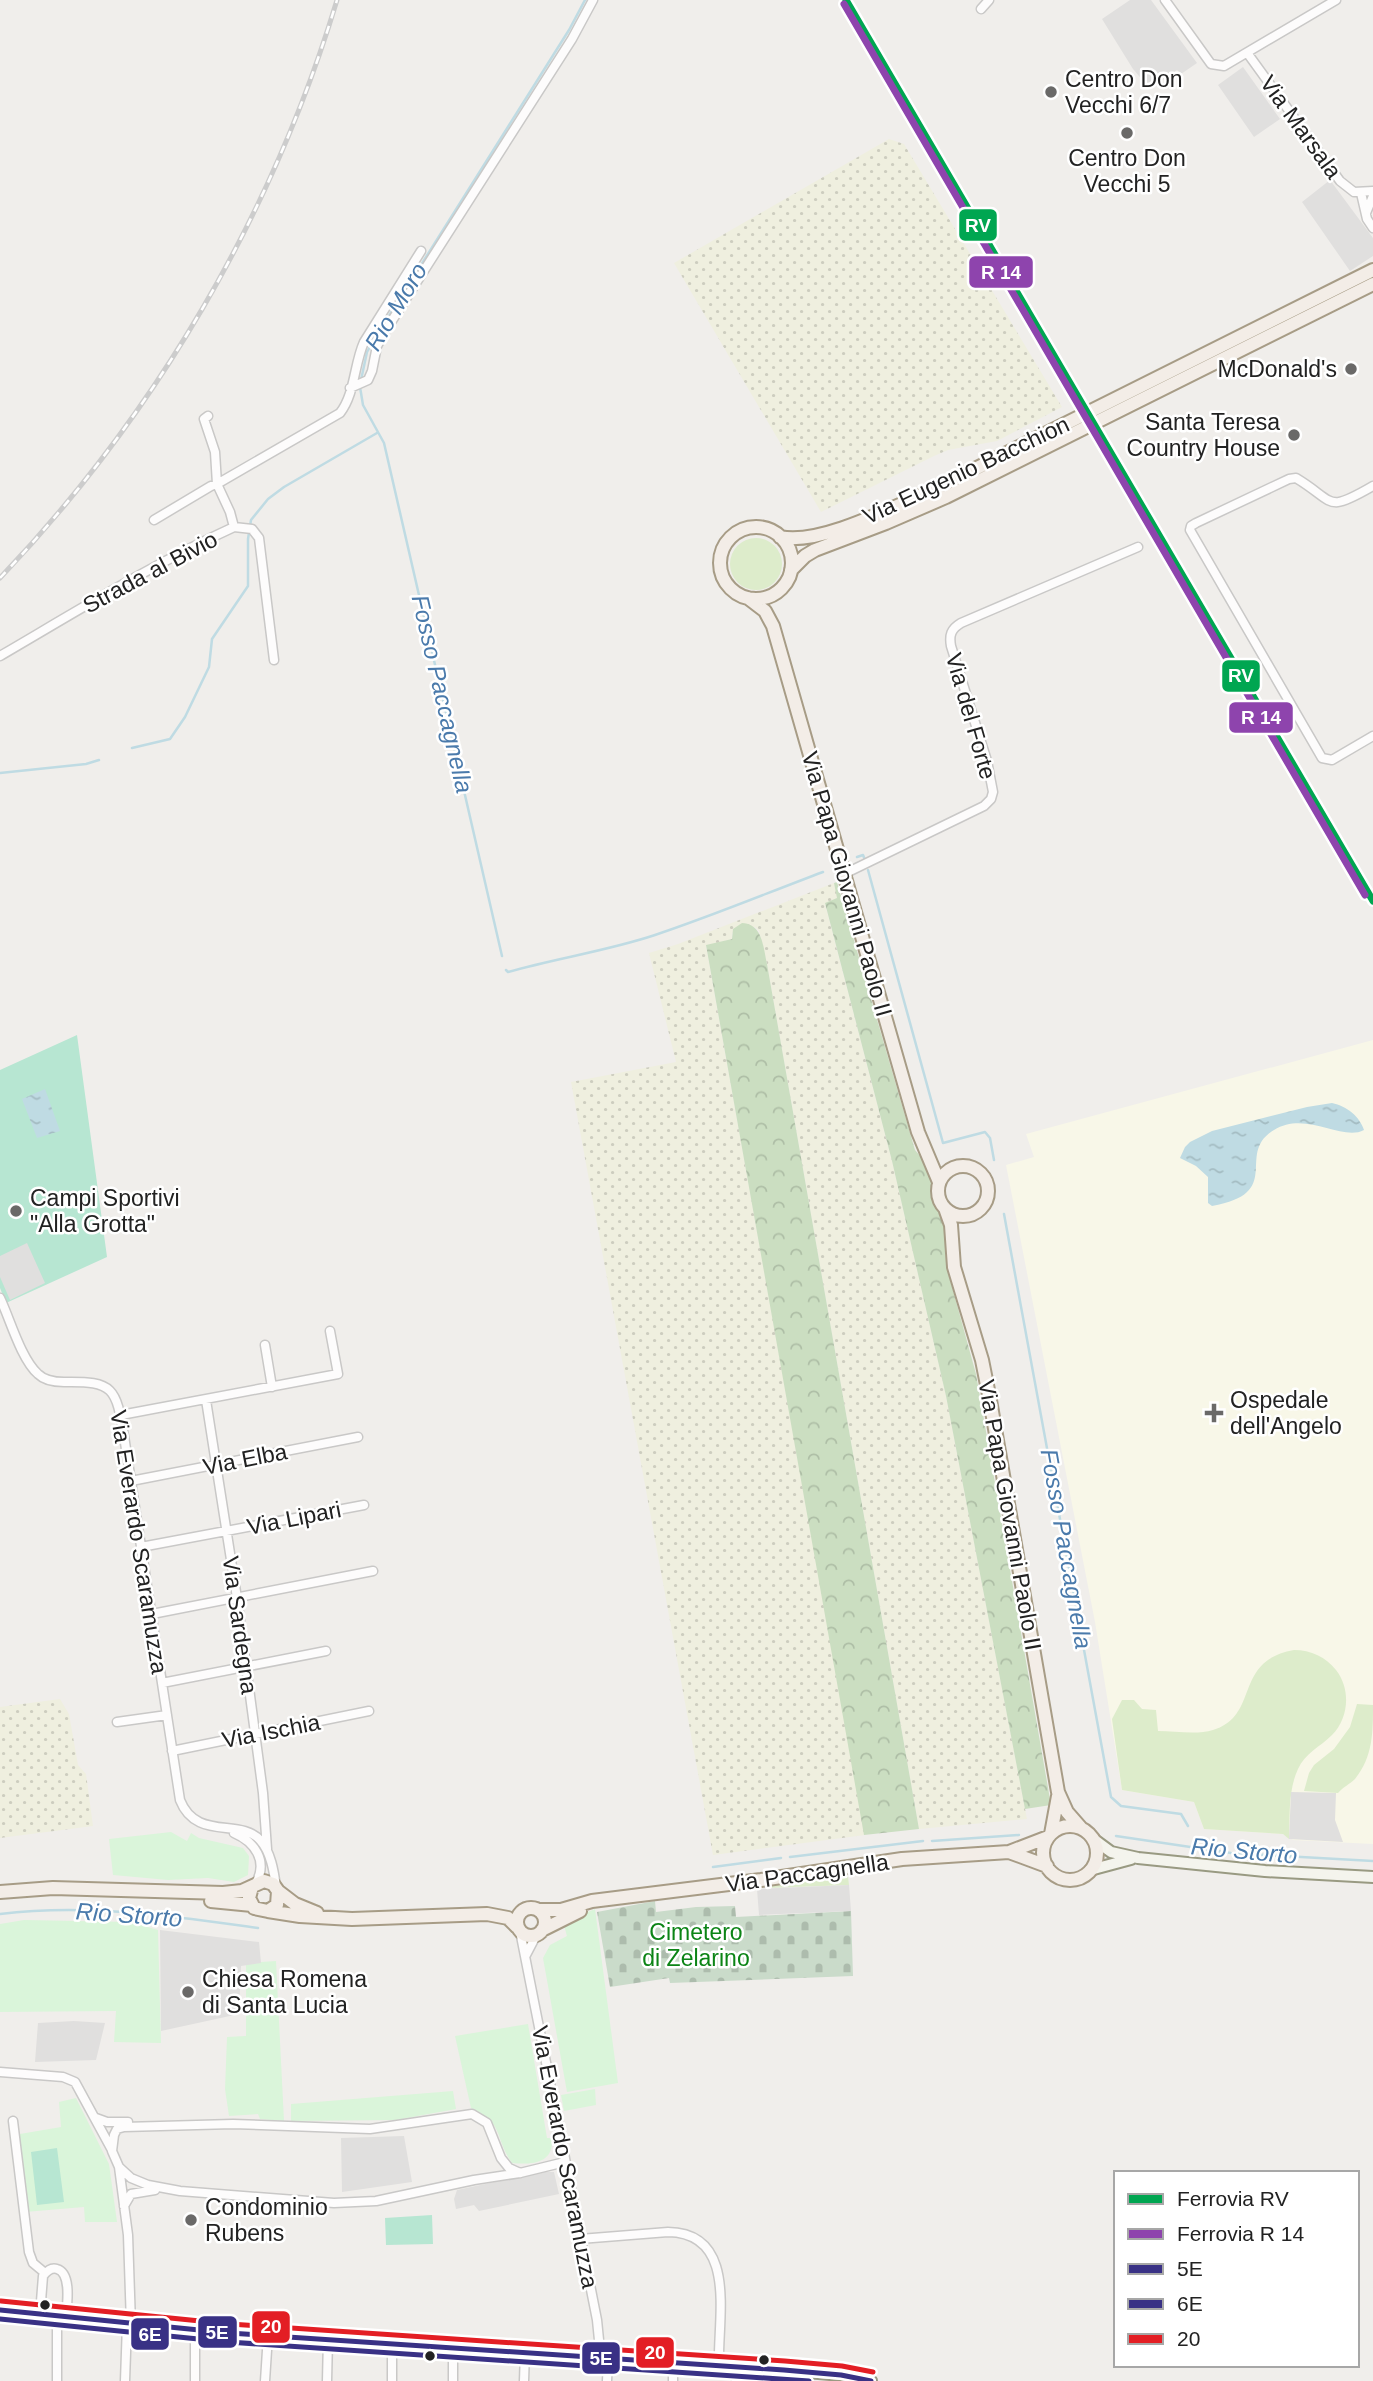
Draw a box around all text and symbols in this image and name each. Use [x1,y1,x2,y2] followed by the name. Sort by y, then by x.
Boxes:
[1065,66,1183,118] place label: Centro Don Vecchi 6/7
[1255,70,1347,184] street label: Via Marsala
[1043,84,1059,100] marker: Centro Don Vecchi 6/7
[1119,125,1135,141] marker: Centro Don Vecchi 5
[1068,145,1186,197] place label: Centro Don Vecchi 5
[958,208,998,242] line badge: RV
[965,215,991,236] text: RV
[968,255,1034,289] line badge: R 14
[359,258,432,355] water label: Rio Moro
[981,262,1021,283] text: R 14
[1218,356,1337,382] place label: McDonald's
[1343,361,1359,377] marker: McDonald's
[1127,409,1280,461] place label: Santa Teresa Country House
[859,411,1073,529] street label: Via Eugenio Bacchion
[1286,427,1302,443] marker: Santa Teresa Country House
[78,526,222,618] street label: Strada al Bivio
[407,592,478,796] water label: Fosso Paccagnella
[941,650,1001,782] street label: Via del Forte
[1221,659,1261,693] line badge: RV
[1228,665,1254,686] text: RV
[1228,701,1294,734] line badge: R 14
[1241,707,1281,728] text: R 14
[797,748,897,1020] street label: Via Papa Giovanni Paolo II
[30,1185,180,1237] place label: Campi Sportivi "Alla Grotta"
[8,1203,24,1219] marker: Campi Sportivi "Alla Grotta"
[973,1378,1047,1652] street label: Via Papa Giovanni Paolo II
[1230,1387,1342,1439] place label: Ospedale dell'Angelo
[1204,1403,1224,1423] marker: Ospedale dell'Angelo
[105,1408,173,1676] street label: Via Everardo Scaramuzza
[201,1438,290,1480] street label: Via Elba
[1036,1447,1097,1651] water label: Fosso Paccagnella
[245,1496,343,1540] street label: Via Lipari
[217,1554,263,1696] street label: Via Sardegna
[220,1709,322,1753] street label: Via Ischia
[1190,1832,1298,1869] water label: Rio Storto
[724,1849,890,1897] street label: Via Paccagnella
[75,1897,183,1932] water label: Rio Storto
[642,1919,750,1971] park label: Cimetero di Zelarino
[202,1966,367,2018] place label: Chiesa Romena di Santa Lucia
[180,1984,196,2000] marker: Chiesa Romena di Santa Lucia
[527,2024,603,2291] street label: Via Everardo Scaramuzza
[1114,2171,1359,2367] legend
[1177,2187,1289,2210] text: Ferrovia RV
[205,2194,328,2246] place label: Condominio Rubens
[183,2212,199,2228] marker: Condominio Rubens
[1177,2222,1305,2245] text: Ferrovia R 14
[1177,2257,1203,2280] text: 5E
[1177,2292,1203,2315] text: 6E
[38,2298,52,2312] unlabelled marker
[251,2310,291,2344] line badge: 20
[197,2315,238,2349] line badge: 5E
[260,2316,282,2337] text: 20
[130,2317,170,2351] line badge: 6E
[205,2322,229,2343] text: 5E
[138,2324,162,2345] text: 6E
[1177,2327,1200,2350] text: 20
[635,2336,675,2369] line badge: 20
[581,2341,621,2375] line badge: 5E
[644,2342,666,2363] text: 20
[589,2348,613,2369] text: 5E
[423,2349,437,2363] unlabelled marker
[757,2353,771,2367] unlabelled marker

